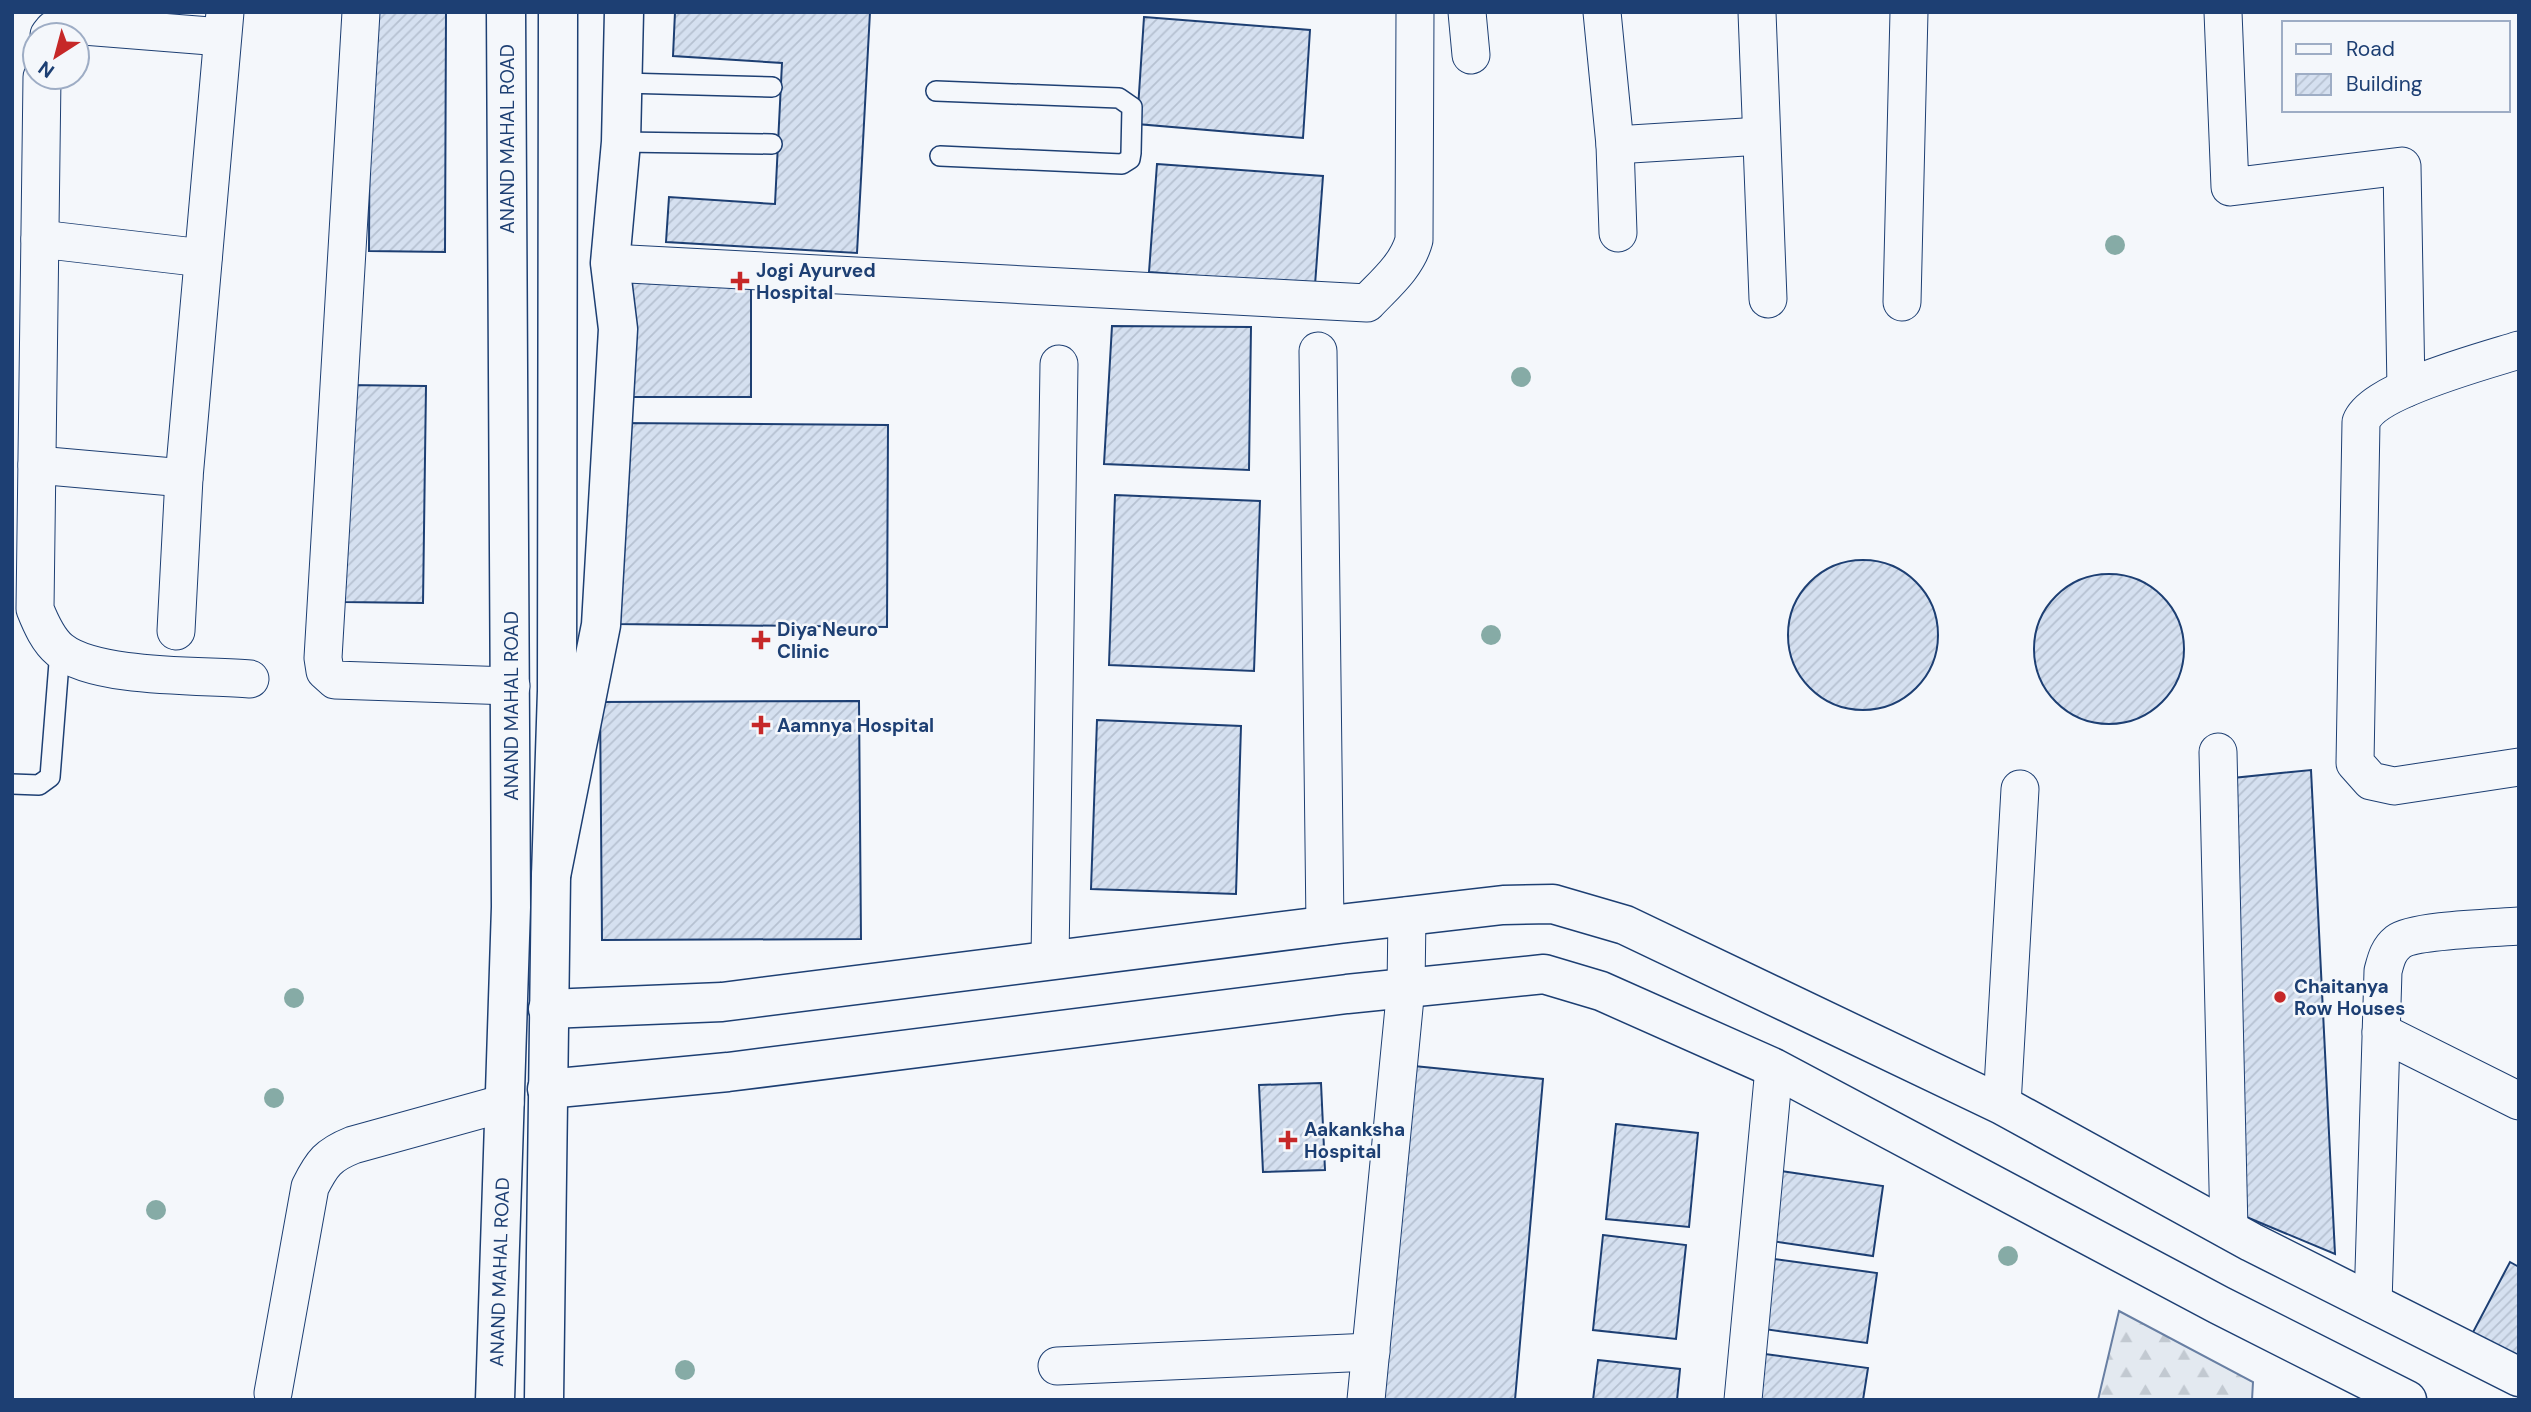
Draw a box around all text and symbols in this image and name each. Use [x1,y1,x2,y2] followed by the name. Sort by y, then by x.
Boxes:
[21,21,91,91] north arrow
[2282,21,2510,112] legend
[2346,35,2395,63] text: Road
[495,44,520,234] street label: ANAND MAHAL ROAD
[33,55,59,84] text: N
[2346,70,2423,98] text: Building
[756,258,876,305] place label: Jogi Ayurved Hospital
[730,271,750,291] marker: Jogi Ayurved Hospital
[499,611,524,801] street label: ANAND MAHAL ROAD
[777,617,878,664] place label: Diya Neuro Clinic
[751,630,771,650] marker: Diya Neuro Clinic
[777,713,934,738] place label: Aamnya Hospital
[751,715,771,735] marker: Aamnya Hospital
[2294,974,2405,1021] place label: Chaitanya Row Houses
[2272,989,2288,1005] marker: Chaitanya Row Houses
[1304,1117,1405,1164] place label: Aakanksha Hospital
[1278,1130,1298,1150] marker: Aakanksha Hospital
[484,1177,515,1367] street label: ANAND MAHAL ROAD

